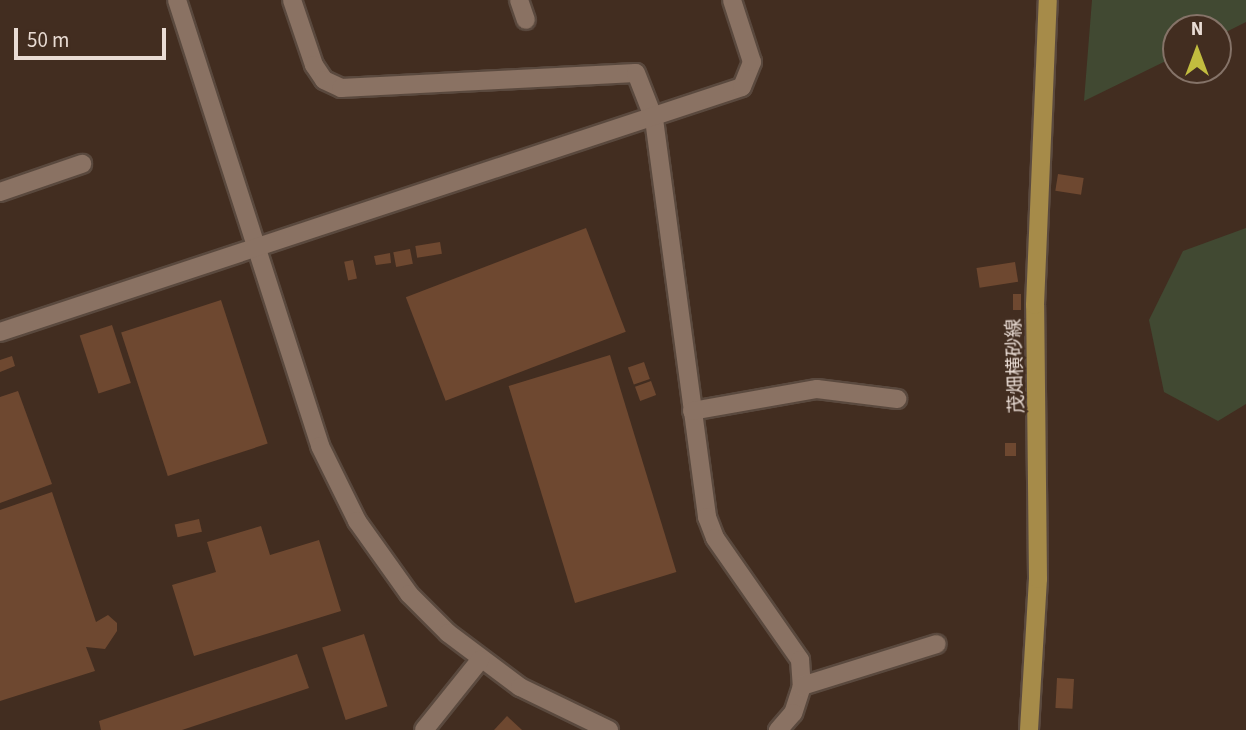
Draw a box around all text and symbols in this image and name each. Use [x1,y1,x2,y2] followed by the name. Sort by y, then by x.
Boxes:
[18,14,170,58] scale bar
[1162,14,1232,84] north arrow
[1191,16,1203,43] text: N
[27,25,69,55] text: 50 m
[1003,318,1029,414] street label: 茂畑横砂線

